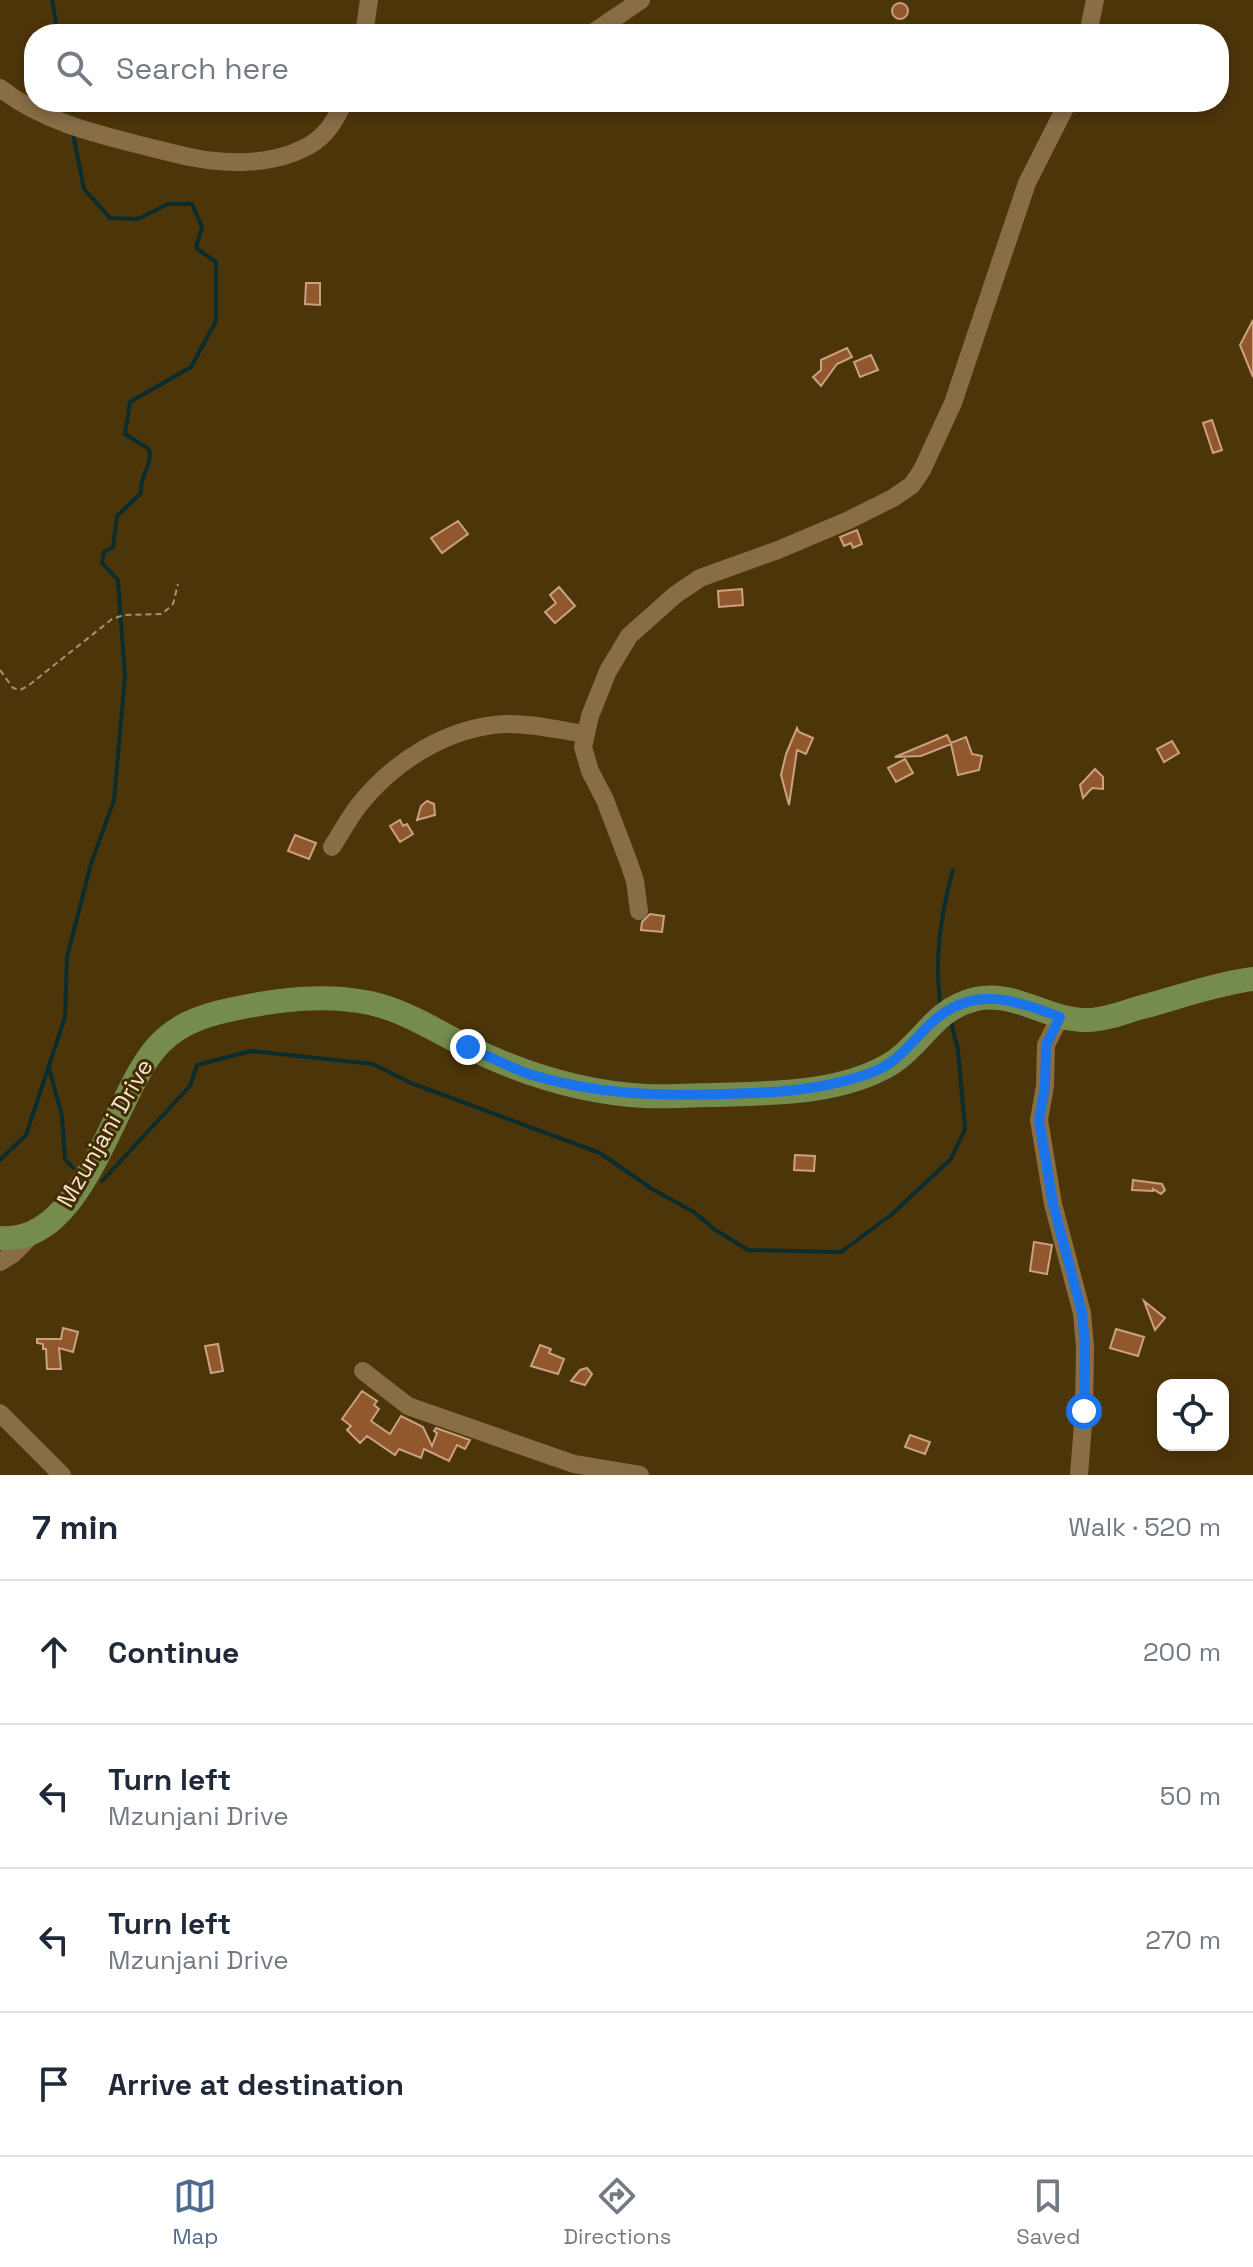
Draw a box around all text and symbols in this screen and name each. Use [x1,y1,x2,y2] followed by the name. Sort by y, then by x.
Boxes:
[24,24,1229,112] search box
[52,46,96,90] icon: search
[116,49,289,88] text: Search here
[450,1029,486,1065] route end
[49,1053,160,1213] street label: Mzunjani Drive
[1157,1379,1229,1451] map controls
[1157,1379,1229,1451] button: locate
[1066,1393,1102,1429] route start
[32,1506,119,1549] text: 7 min
[1068,1510,1221,1544] text: Walk · 520 m
[32,1630,76,1674] icon: ahead
[108,1633,239,1672] text: Continue
[1143,1635,1221,1669] text: 200 m
[108,1760,231,1799] text: Turn left
[32,1774,76,1818] icon: left
[1160,1779,1221,1813] text: 50 m
[108,1799,289,1833] text: Mzunjani Drive
[108,1904,231,1943] text: Turn left
[32,1918,76,1962] icon: left
[1145,1923,1221,1957] text: 270 m
[108,1943,289,1977] text: Mzunjani Drive
[32,2062,76,2106] icon: arrive
[108,2065,404,2104] text: Arrive at destination
[173,2174,218,2250] tab: Map
[563,2174,671,2250] tab: Directions
[1016,2174,1080,2250] tab: Saved

